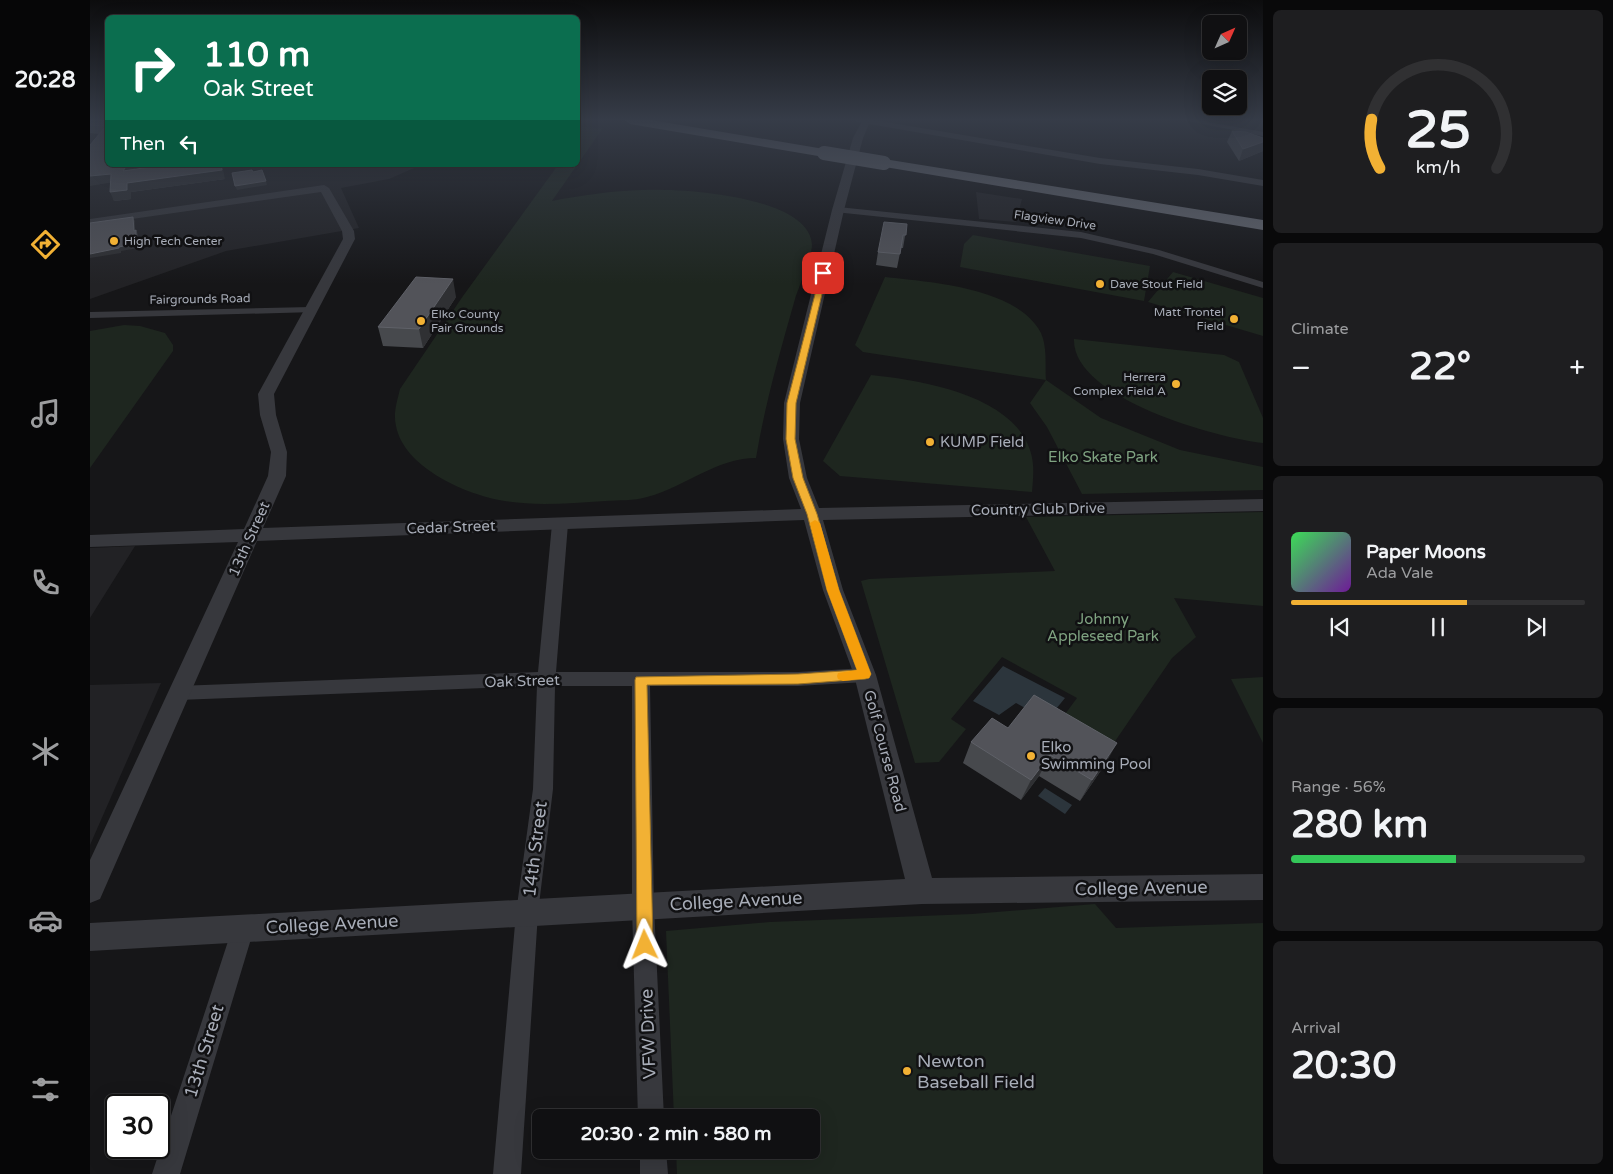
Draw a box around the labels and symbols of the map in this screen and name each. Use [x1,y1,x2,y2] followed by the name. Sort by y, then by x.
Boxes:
[1202,15,1248,60] north arrow
[1013,207,1097,233] street label: Flagview Drive
[124,234,222,248] place label: High Tech Center
[108,235,120,247] marker: High Tech Center
[802,252,844,294] pin
[1110,277,1203,291] place label: Dave Stout Field
[1094,278,1106,290] marker: Dave Stout Field
[149,291,251,307] street label: Fairgrounds Road
[1154,305,1224,333] place label: Matt Trontel Field
[431,307,504,335] place label: Elko County Fair Grounds
[1228,313,1240,325] marker: Matt Trontel Field
[415,315,427,327] marker: Elko County Fair Grounds
[1073,370,1166,398] place label: Herrera Complex Field A
[1170,378,1182,390] marker: Herrera Complex Field A
[940,433,1024,451] place label: KUMP Field
[924,436,936,448] marker: KUMP Field
[1048,448,1158,466] park label: Elko Skate Park
[224,498,274,579] street label: 13th Street
[971,499,1105,519] street label: Country Club Drive
[406,516,496,538] street label: Cedar Street
[1047,610,1159,645] park label: Johnny Appleseed Park
[484,671,560,691] street label: Oak Street
[860,688,910,814] street label: Golf Course Road
[1041,738,1151,773] place label: Elko Swimming Pool
[1025,750,1037,762] marker: Elko Swimming Pool
[518,800,552,898] street label: 14th Street
[1074,876,1208,900] street label: College Avenue
[669,887,803,915] street label: College Avenue
[265,910,399,938] street label: College Avenue
[618,918,670,970] position arrow
[635,988,661,1080] street label: VFW Drive
[179,1001,229,1100] street label: 13th Street
[917,1050,1035,1093] place label: Newton Baseball Field
[901,1065,913,1077] marker: Newton Baseball Field
[105,1094,170,1159] speed limit sign: 30

